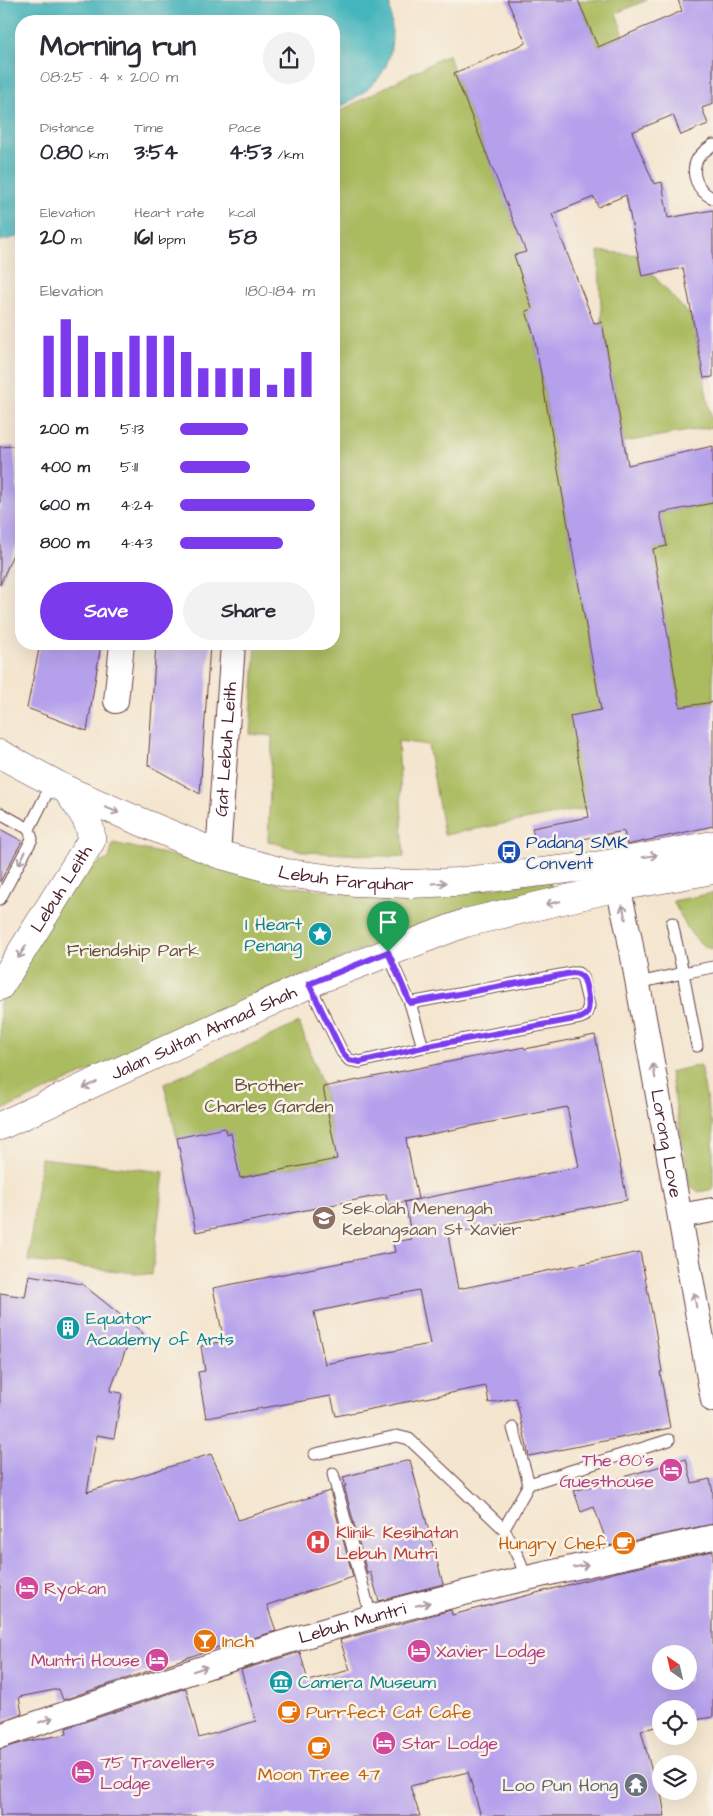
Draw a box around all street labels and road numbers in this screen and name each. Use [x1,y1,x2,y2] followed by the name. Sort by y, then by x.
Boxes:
[208,681,243,817] street label: Gat Lebuh Leith
[24,840,98,937] street label: Lebuh Leith
[275,859,414,897] street label: Lebuh Farquhar
[107,979,301,1086] street label: Jalan Sultan Ahmad Shah
[645,1087,689,1200] street label: Lorong Love
[295,1596,409,1650] street label: Lebuh Muntri

